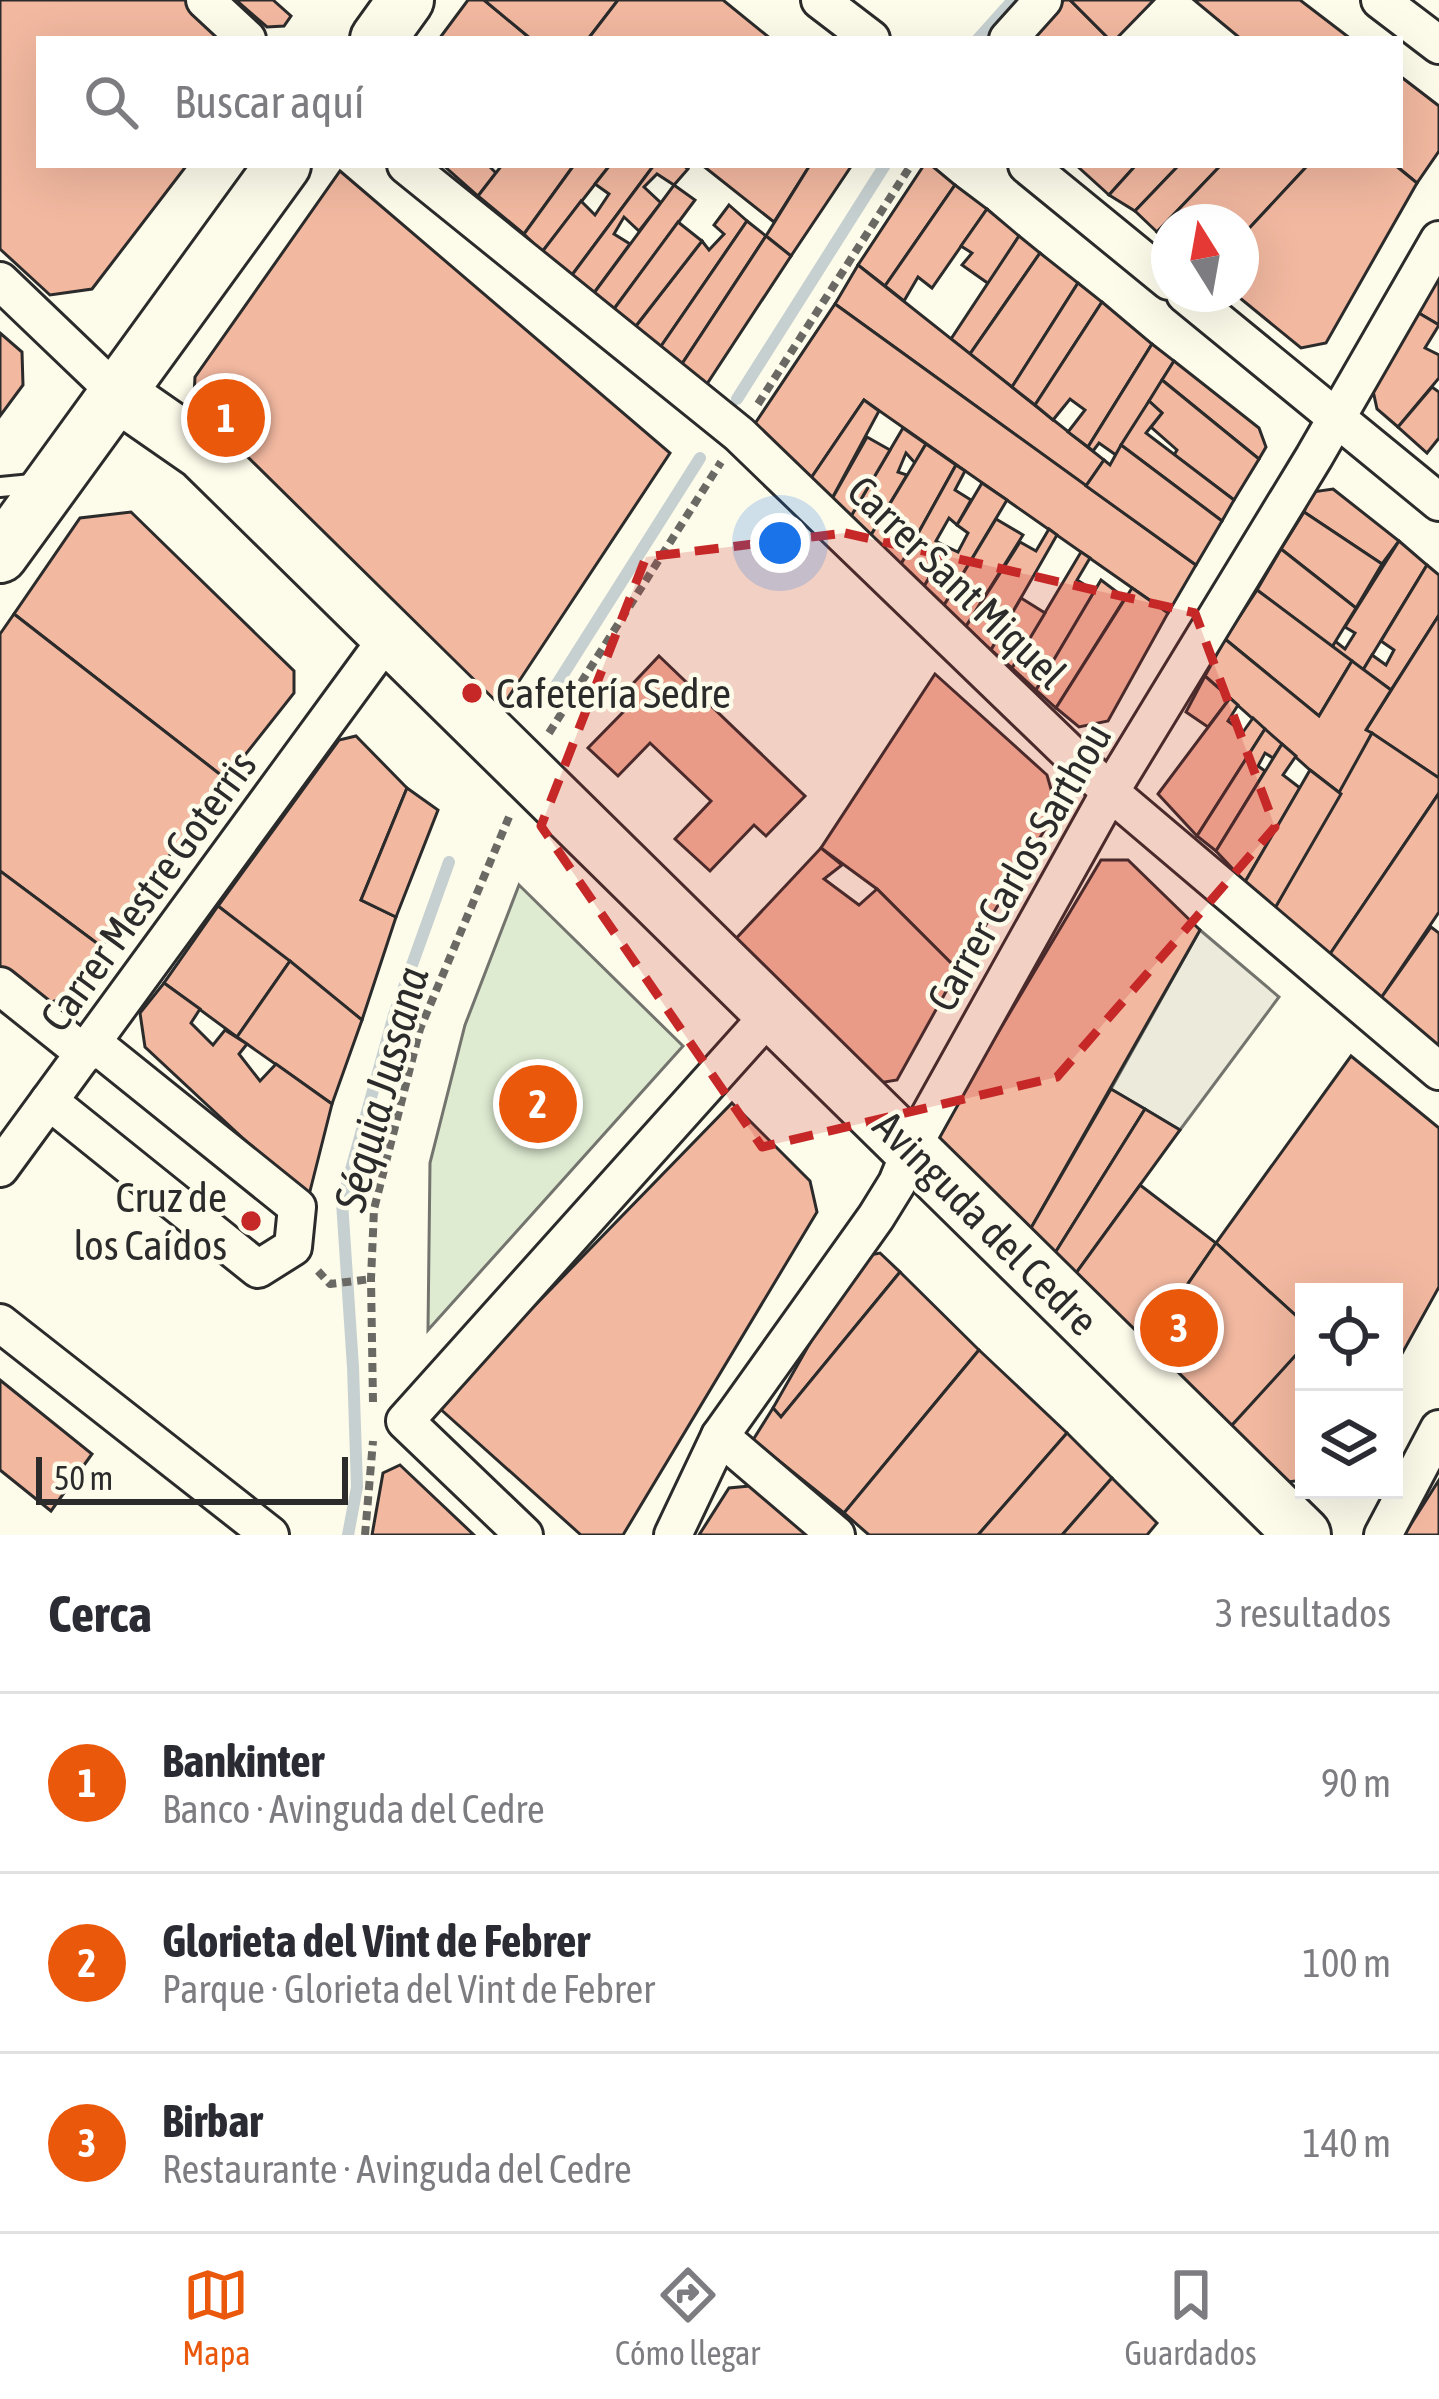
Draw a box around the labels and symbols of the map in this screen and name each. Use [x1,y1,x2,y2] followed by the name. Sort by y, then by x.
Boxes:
[1151,204,1259,312] north arrow
[187,373,265,463] pin: 1
[838,466,1076,698] street label: Carrer Sant Miquel
[750,513,810,573] your location
[496,669,731,717] place label: Cafetería Sedre
[459,680,485,706] marker: Cafetería Sedre
[917,715,1121,1019] street label: Carrer Carlos Sarthou
[30,742,266,1040] street label: Carrer Mestre Goterris
[323,961,439,1218] water label: Séquia Jussana
[499,1059,577,1149] pin: 2
[864,1101,1108,1345] street label: Avinguda del Cedre
[73,1173,227,1269] place label: Cruz de los Caídos
[238,1208,264,1234] marker: Cruz de los Caídos
[1140,1283,1218,1373] pin: 3
[36,1451,348,1504] scale bar

